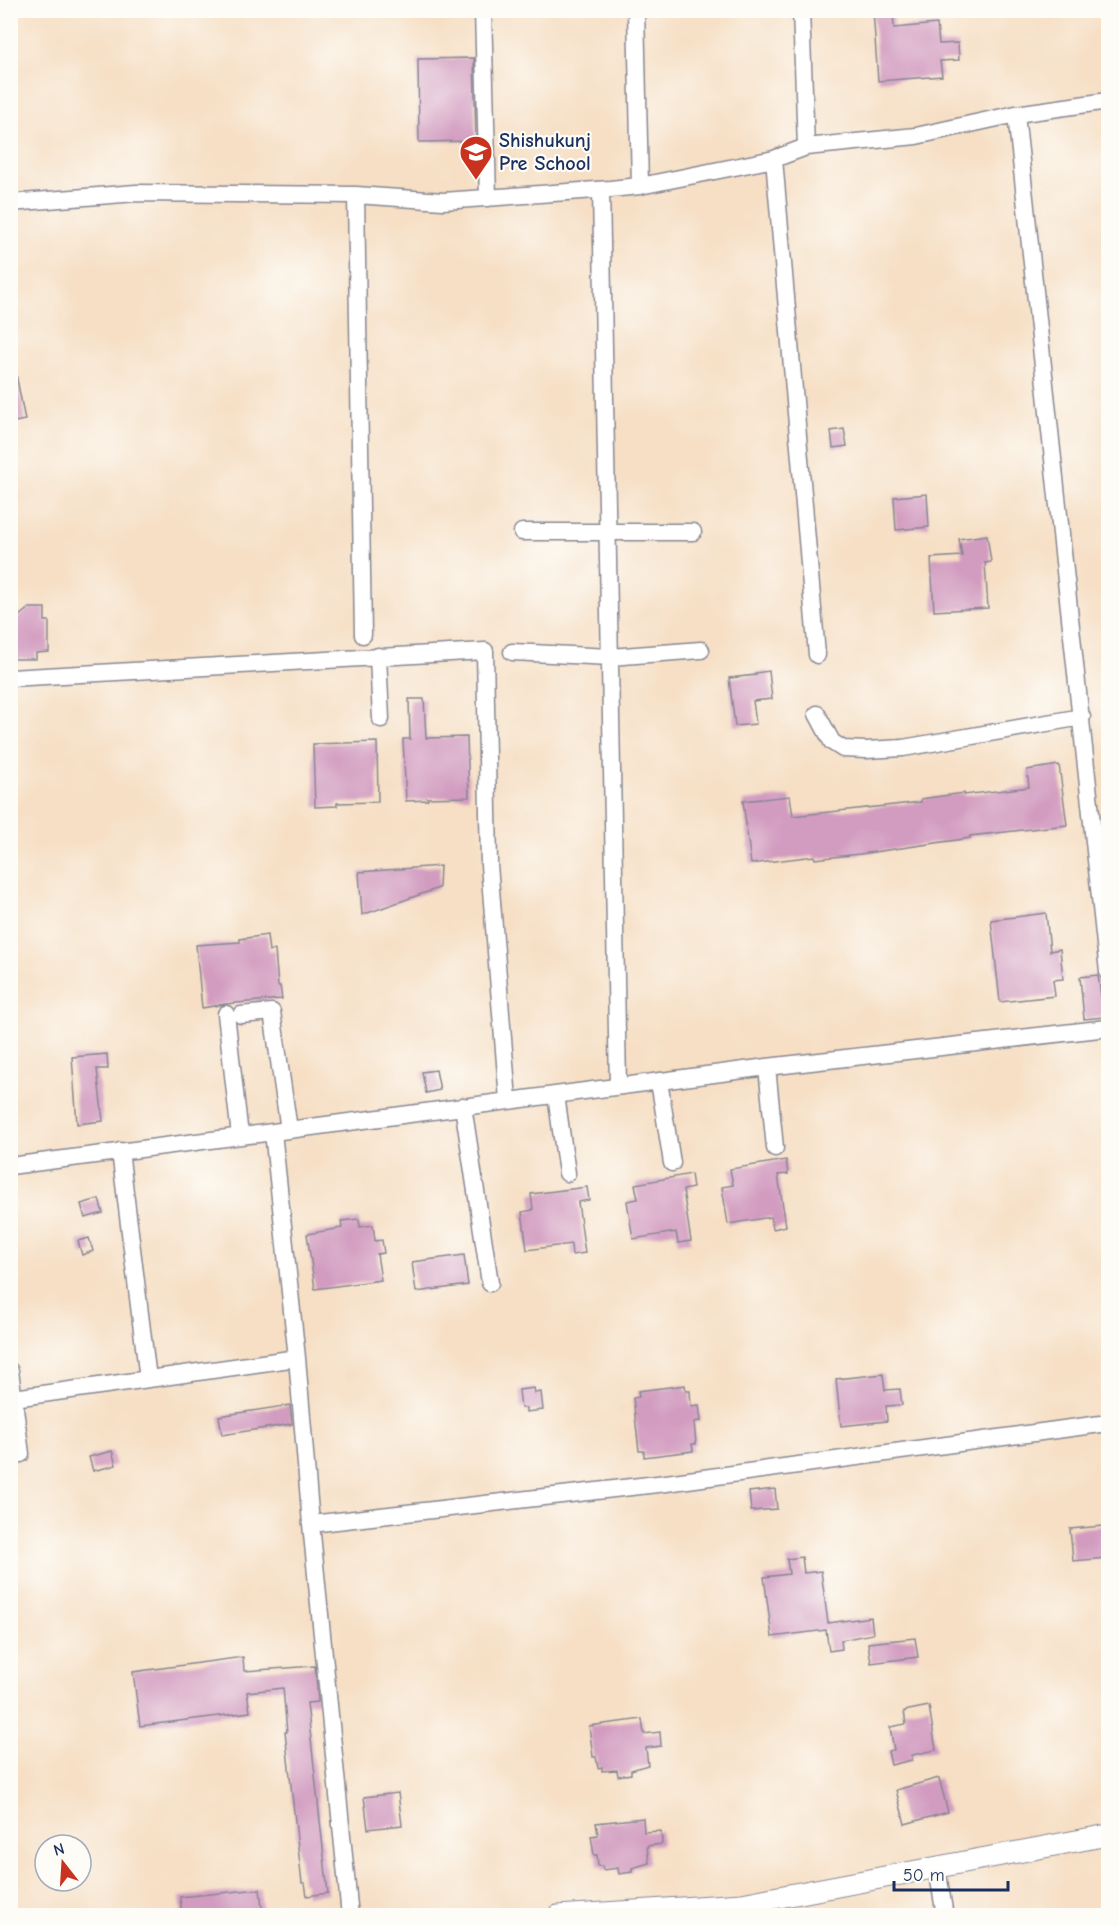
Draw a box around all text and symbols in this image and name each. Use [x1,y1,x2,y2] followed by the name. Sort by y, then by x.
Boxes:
[499,129,591,175] place label: Shishukunj Pre School
[458,134,494,181] school or university icon: Shishukunj Pre School
[33,1833,93,1893] north arrow
[51,1839,67,1860] text: N
[894,1854,1008,1892] scale bar
[903,1865,945,1886] text: 50 m

